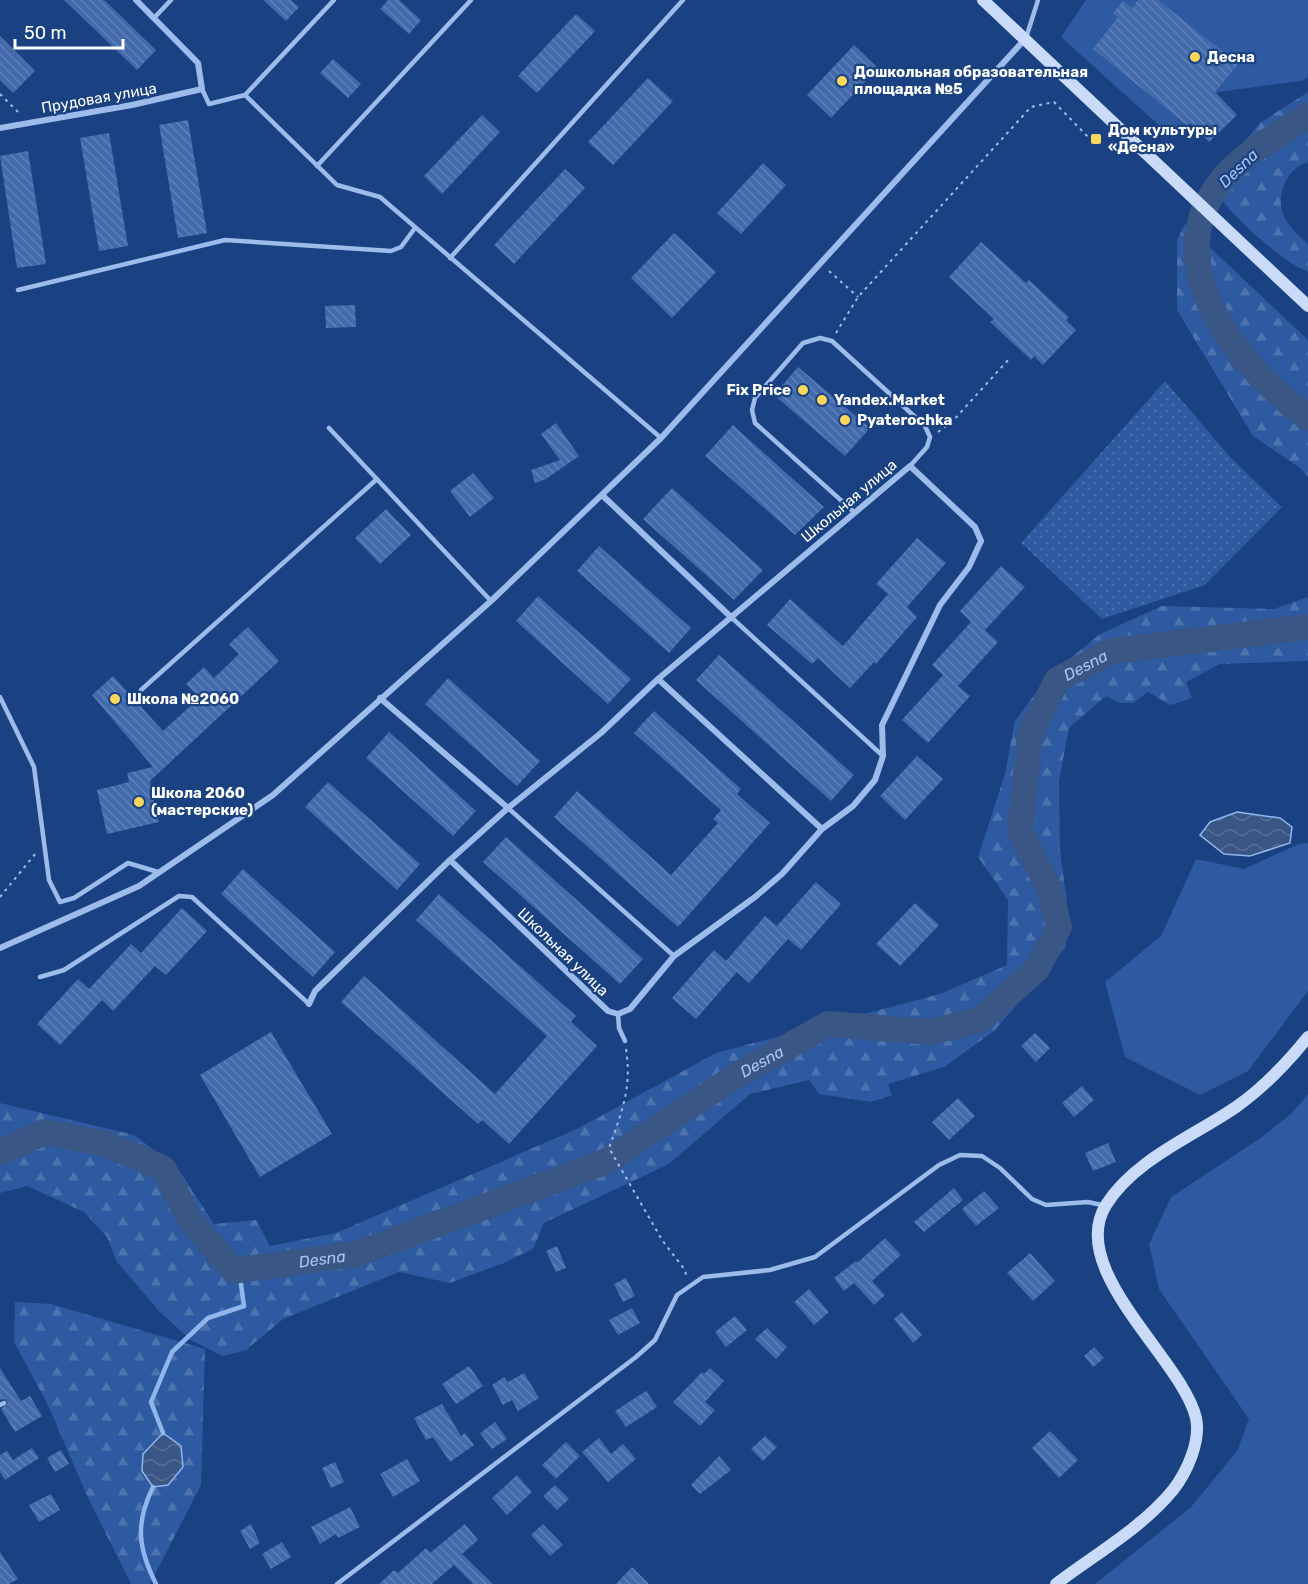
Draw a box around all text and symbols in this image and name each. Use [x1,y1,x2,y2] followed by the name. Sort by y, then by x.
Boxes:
[15,12,123,50] scale bar
[24,22,67,44] text: 50 m
[1207,48,1255,66] place label: Десна
[1188,50,1202,64] marker: Десна
[854,63,1088,98] place label: Дошкольная образовательная площадка №5
[835,74,849,88] marker: Дошкольная образовательная площадка №5
[40,79,158,117] street label: Прудовая улица
[1108,121,1217,156] place label: Дом культуры «Десна»
[1089,132,1103,146] marker: Дом культуры «Десна»
[1215,145,1262,192] water label: Desna
[726,381,791,399] place label: Fix Price
[796,383,810,397] marker: Fix Price
[834,391,945,409] place label: Yandex.Market
[815,393,829,407] marker: Yandex.Market
[857,411,953,429] place label: Pyaterochka
[838,413,852,427] marker: Pyaterochka
[798,456,900,546] street label: Школьная улица
[1060,646,1111,685] water label: Desna
[127,690,239,708] place label: Школа №2060
[108,692,122,706] marker: Школа №2060
[151,784,253,819] place label: Школа 2060 (мастерские)
[132,795,146,809] marker: Школа 2060 (мастерские)
[514,904,612,1000] street label: Школьная улица
[737,1042,787,1082] water label: Desna
[297,1247,347,1272] water label: Desna

